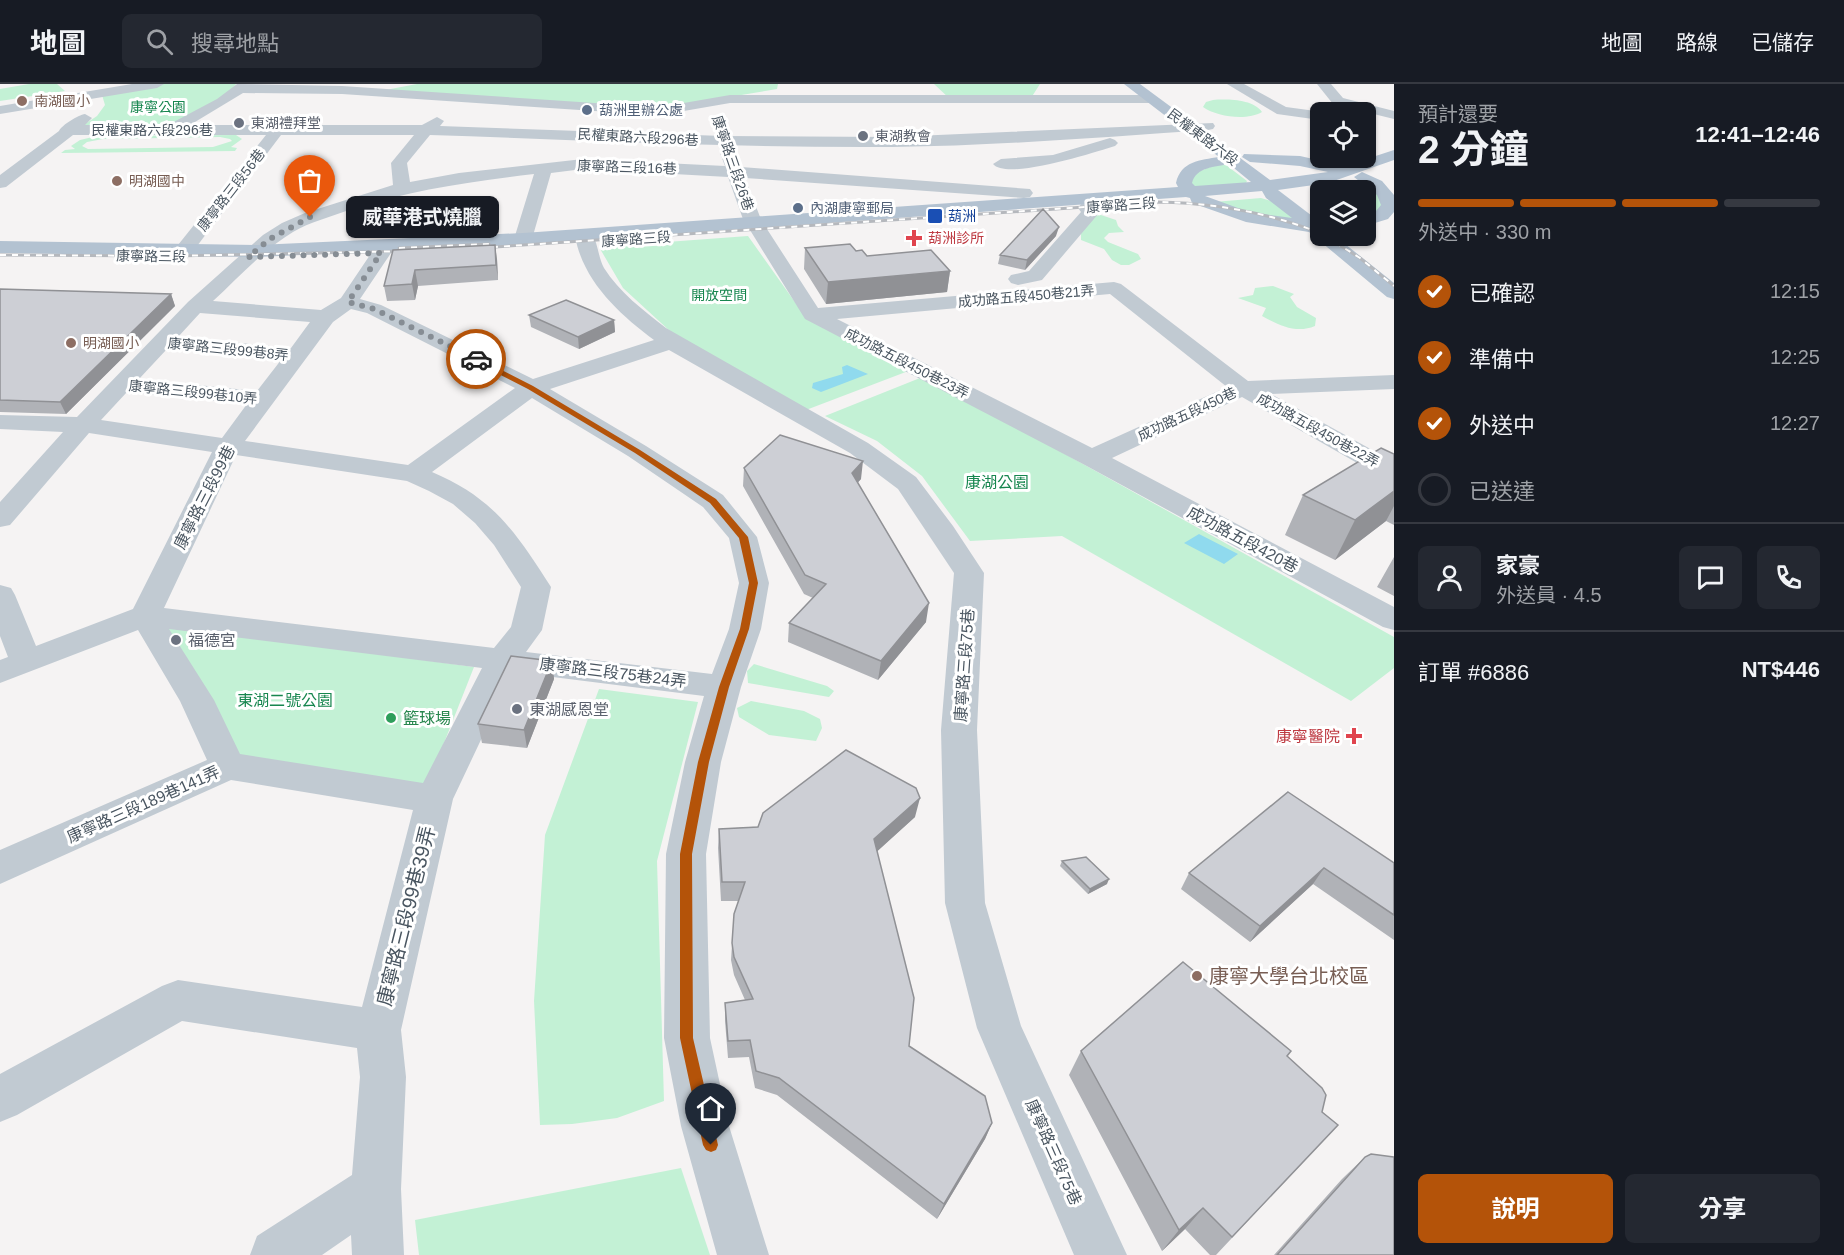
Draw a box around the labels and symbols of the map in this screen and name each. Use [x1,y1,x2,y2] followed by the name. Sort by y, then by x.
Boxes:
[34,93,90,109] place label: 南湖國小
[15,94,29,108] marker: 南湖國小
[130,99,186,115] park label: 康寧公園
[599,102,683,118] place label: 葫洲里辦公處
[580,103,594,117] marker: 葫洲里辦公處
[1165,105,1241,169] street label: 民權東路六段
[709,113,757,213] street label: 康寧路三段26巷
[251,115,321,131] place label: 東湖禮拜堂
[232,116,246,130] marker: 東湖禮拜堂
[91,122,213,138] street label: 民權東路六段296巷
[577,126,699,148] street label: 民權東路六段296巷
[875,128,931,144] place label: 東湖教會
[856,129,870,143] marker: 東湖教會
[194,146,268,234] street label: 康寧路三段56巷
[284,155,335,217] pin
[577,157,677,177] street label: 康寧路三段16巷
[129,173,185,189] place label: 明湖國中
[110,174,124,188] marker: 明湖國中
[1086,195,1156,215] street label: 康寧路三段
[346,196,499,238] callout: 威華港式燒臘
[810,200,894,216] place label: 內湖康寧郵局
[791,201,805,215] marker: 內湖康寧郵局
[926,207,944,225] marker: 葫洲
[948,208,976,224] place label: 葫洲
[601,229,671,249] street label: 康寧路三段
[905,229,923,247] marker: 葫洲診所
[928,230,984,246] place label: 葫洲診所
[116,247,186,265] street label: 康寧路三段
[957,282,1095,310] street label: 成功路五段450巷21弄
[691,287,747,303] park label: 開放空間
[842,325,972,401] street label: 成功路五段450巷23弄
[446,329,506,389] courier
[83,335,139,351] place label: 明湖國小
[167,335,289,363] street label: 康寧路三段99巷8弄
[64,336,78,350] marker: 明湖國小
[128,377,258,407] street label: 康寧路三段99巷10弄
[1135,384,1239,444] street label: 成功路五段450巷
[1254,390,1382,470] street label: 成功路五段450巷22弄
[171,443,238,552] street label: 康寧路三段99巷
[965,474,1029,491] park label: 康湖公園
[1185,503,1301,576] street label: 成功路五段420巷
[952,608,977,722] street label: 康寧路三段75巷
[188,632,236,649] place label: 福德宮
[169,633,183,647] marker: 福德宮
[539,655,687,690] street label: 康寧路三段75巷24弄
[237,692,333,709] park label: 東湖二號公園
[529,701,609,718] place label: 東湖感恩堂
[510,702,524,716] marker: 東湖感恩堂
[403,709,451,727] place label: 籃球場
[384,711,398,725] marker: 籃球場
[1345,727,1363,745] marker: 康寧醫院
[1276,728,1340,745] place label: 康寧醫院
[64,763,222,846] street label: 康寧路三段189巷141弄
[373,824,439,1008] street label: 康寧路三段99巷39弄
[1209,965,1369,987] place label: 康寧大學台北校區
[1190,969,1204,983] marker: 康寧大學台北校區
[685,1083,736,1145] pin
[1023,1097,1084,1208] street label: 康寧路三段75巷

